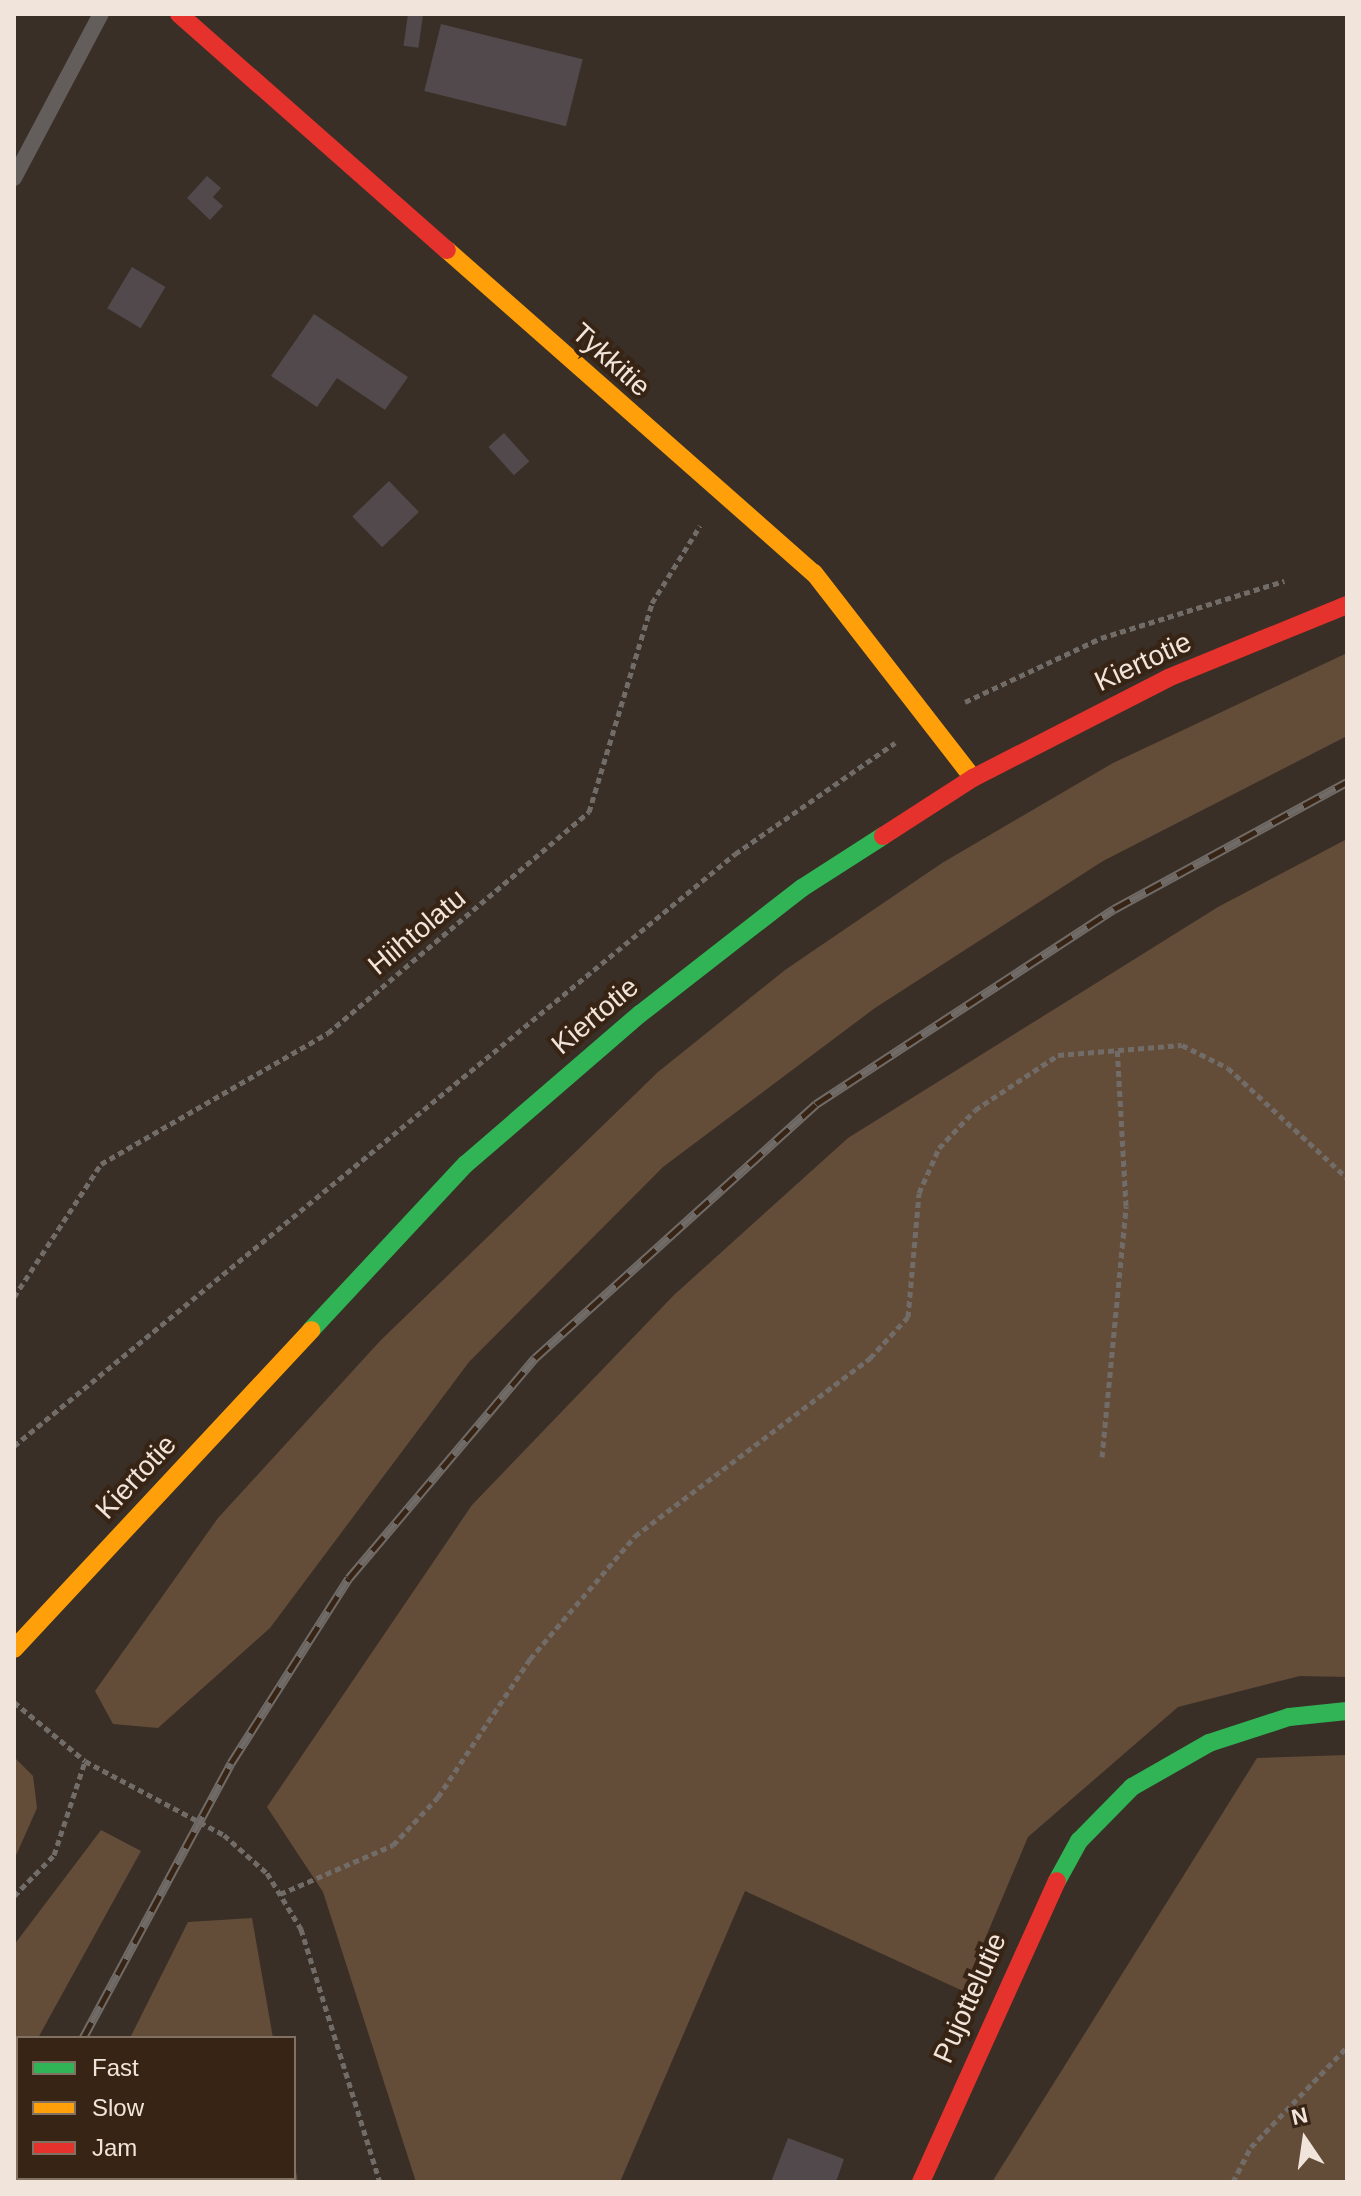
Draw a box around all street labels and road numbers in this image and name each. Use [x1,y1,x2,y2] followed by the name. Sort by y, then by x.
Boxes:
[565,316,657,404] street label: Tykkitie
[1089,625,1197,699] street label: Kiertotie
[361,882,473,982] street label: Hiihtolatu
[545,970,645,1062] street label: Kiertotie
[89,1428,183,1526] street label: Kiertotie
[926,1928,1014,2068] street label: Pujottelutie

